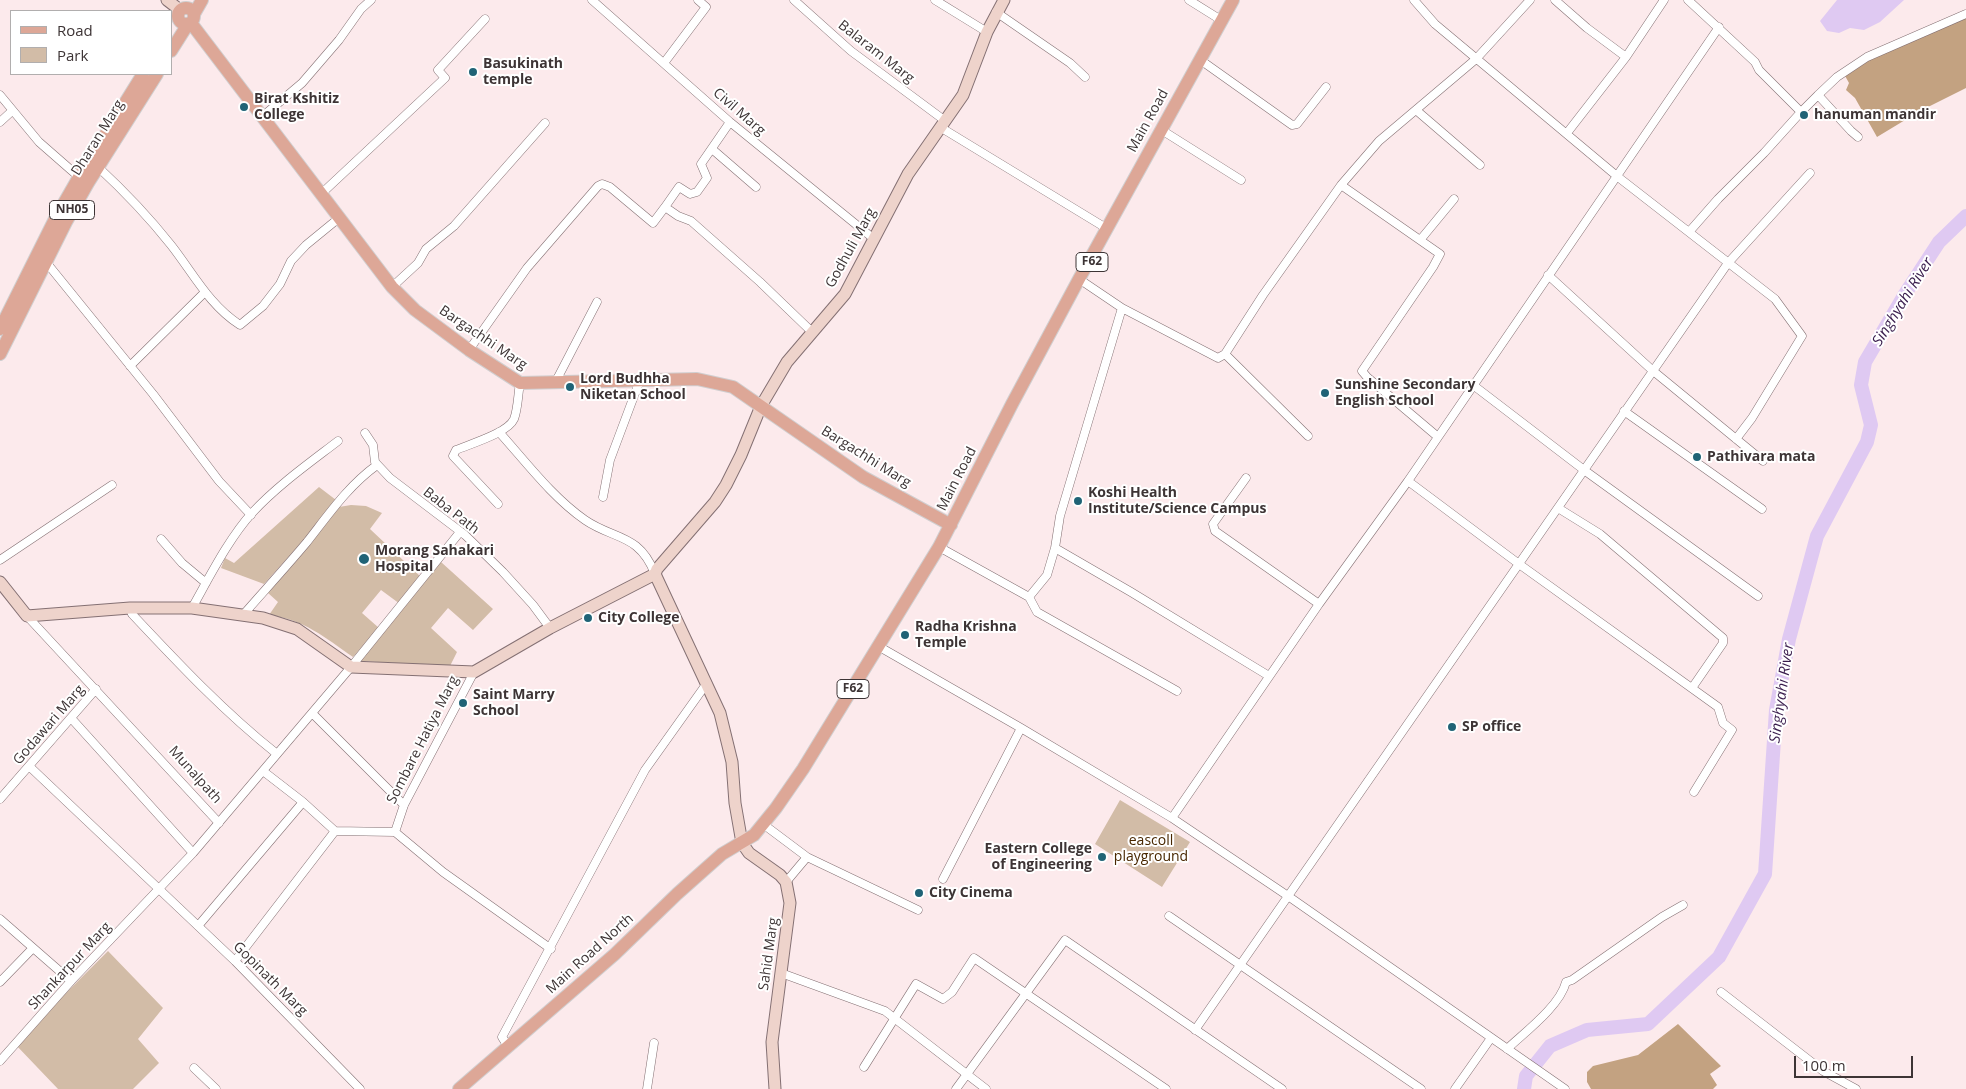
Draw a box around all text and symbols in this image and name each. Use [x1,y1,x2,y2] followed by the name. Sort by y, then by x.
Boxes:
[10,10,172,75] legend
[835,17,917,87] street label: Balaram Marg
[57,20,93,40] text: Road
[57,45,88,65] text: Park
[483,56,563,88] place label: Basukinath temple
[467,66,479,78] marker: Basukinath temple
[709,85,769,139] street label: Civil Marg
[1124,87,1172,155] street label: Main Road
[254,91,339,124] place label: Birat Kshitiz College
[68,97,128,179] street label: Dharan Marg
[238,101,250,113] marker: Birat Kshitiz College
[1814,107,1936,123] place label: hanuman mandir
[1798,109,1810,121] marker: hanuman mandir
[50,200,94,220] road number: NH05
[822,205,880,291] street label: Godhuli Marg
[1076,252,1108,272] road number: F62
[1869,254,1937,350] water label: Singhyahi River
[436,302,530,374] street label: Bargachhi Marg
[580,371,686,404] place label: Lord Budhha Niketan School
[1335,377,1475,410] place label: Sunshine Secondary English School
[564,381,576,393] marker: Lord Budhha Niketan School
[1319,387,1331,399] marker: Sunshine Secondary English School
[818,423,914,491] street label: Bargachhi Marg
[934,444,980,514] street label: Main Road
[1707,449,1815,465] place label: Pathivara mata
[1691,451,1703,463] marker: Pathivara mata
[420,484,482,538] street label: Baba Path
[1088,485,1266,518] place label: Koshi Health Institute/Science Campus
[1072,495,1084,507] marker: Koshi Health Institute/Science Campus
[375,543,494,576] place label: Morang Sahakari Hospital
[357,552,371,566] marker: Morang Sahakari Hospital
[598,610,679,626] place label: City College
[582,612,594,624] marker: City College
[915,619,1017,652] place label: Radha Krishna Temple
[899,629,911,641] marker: Radha Krishna Temple
[1766,642,1798,744] water label: Singhyahi River
[383,673,463,807] street label: Sombare Hatiya Marg
[837,680,869,699] road number: F62
[10,682,88,768] street label: Godawari Marg
[473,687,555,720] place label: Saint Marry School
[457,697,469,709] marker: Saint Marry School
[1462,719,1521,735] place label: SP office
[1446,721,1458,733] marker: SP office
[165,743,225,807] street label: Munalpath
[1114,833,1188,866] park label: eascoll playground
[985,841,1092,874] place label: Eastern College of Engineering
[1096,851,1108,863] marker: Eastern College of Engineering
[929,885,1013,901] place label: City Cinema
[913,887,925,899] marker: City Cinema
[543,910,637,998] street label: Main Road North
[756,916,782,992] street label: Sahid Marg
[25,919,115,1013] street label: Shankarpur Marg
[229,938,311,1020] street label: Gopinath Marg
[1796,1046,1915,1078] scale bar
[1802,1055,1846,1075] text: 100 m

